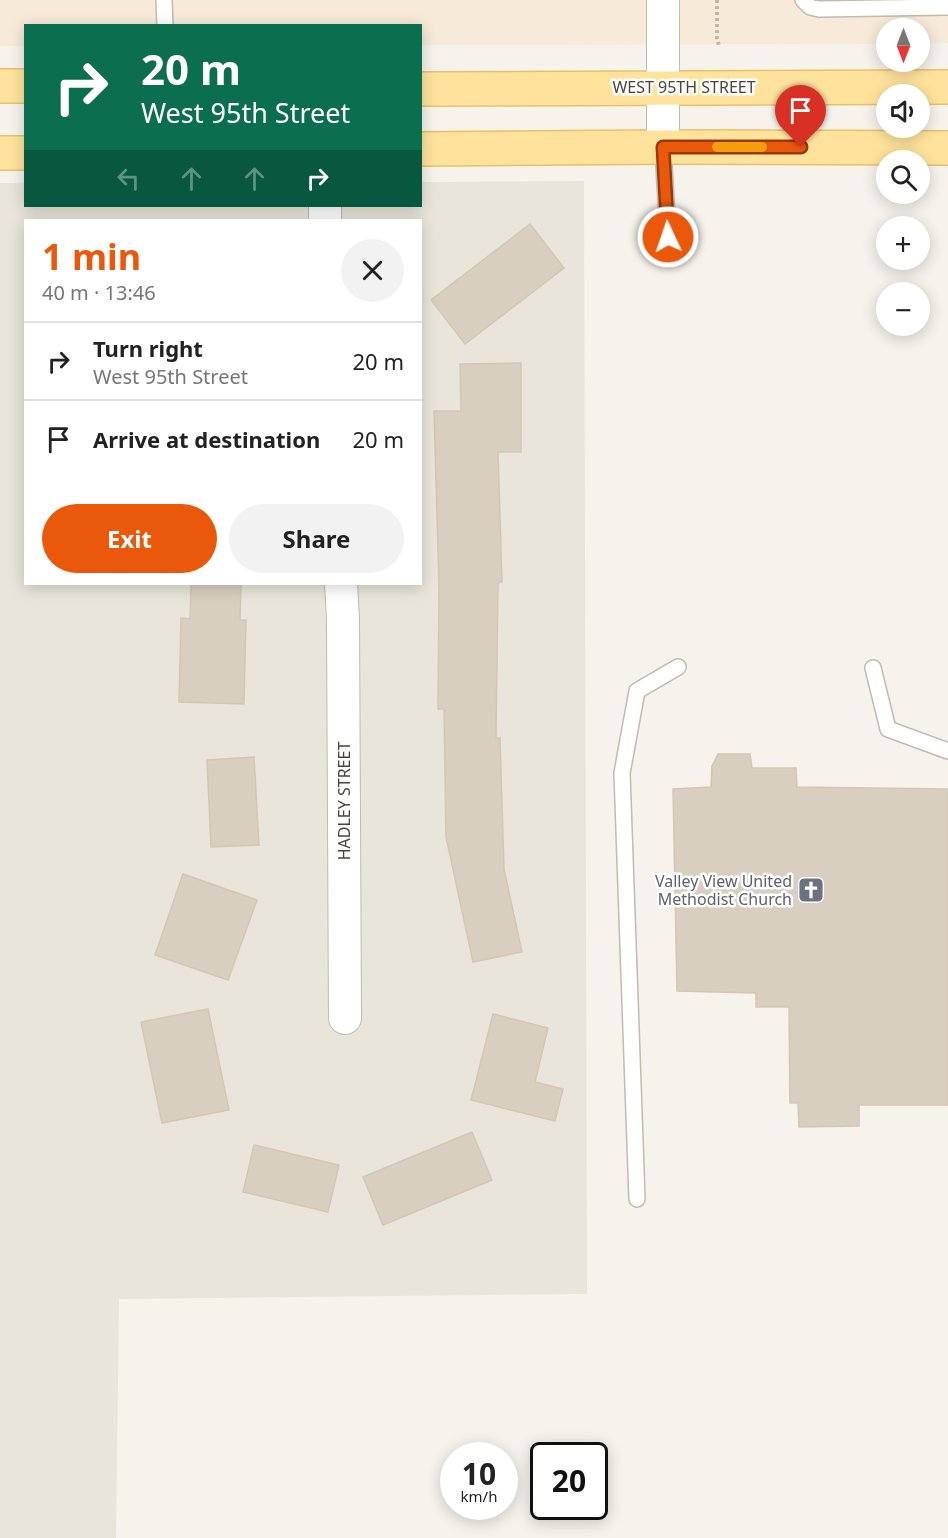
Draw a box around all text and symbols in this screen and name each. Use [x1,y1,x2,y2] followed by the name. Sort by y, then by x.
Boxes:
[876,18,930,72] north arrow
[876,18,930,336] map controls
[141,40,241,97] text: 20 m
[42,48,120,126] icon: right
[612,76,756,98] street label: WEST 95TH STREET
[876,84,930,138] button: sound
[775,85,826,147] pin
[141,94,350,131] text: West 95th Street
[784,94,817,127] icon: arrive
[876,150,930,204] button: search
[112,162,145,195] icon: left
[175,162,208,195] icon: ahead
[238,162,271,195] icon: ahead
[301,162,334,195] icon: right
[636,205,700,269] position arrow
[876,216,930,270] button: +
[42,232,141,281] text: 1 min
[341,239,404,302] button: close
[42,279,156,306] text: 40 m · 13:46
[876,282,930,336] button: −
[93,333,203,363] text: Turn right
[42,345,75,378] icon: right
[353,346,404,376] text: 20 m
[93,363,248,390] text: West 95th Street
[42,423,75,456] icon: arrive
[93,424,320,454] text: Arrive at destination
[353,424,404,454] text: 20 m
[42,504,217,573] button: Exit
[229,504,404,573] button: Share
[333,742,355,860] street label: HADLEY STREET
[655,870,792,910] place label: Valley View United Methodist Church
[796,875,826,905] church icon: Valley View United Methodist Church
[530,1442,608,1520] speed limit sign: 20
[462,1453,496,1494] text: 10
[461,1486,497,1506] text: km/h

